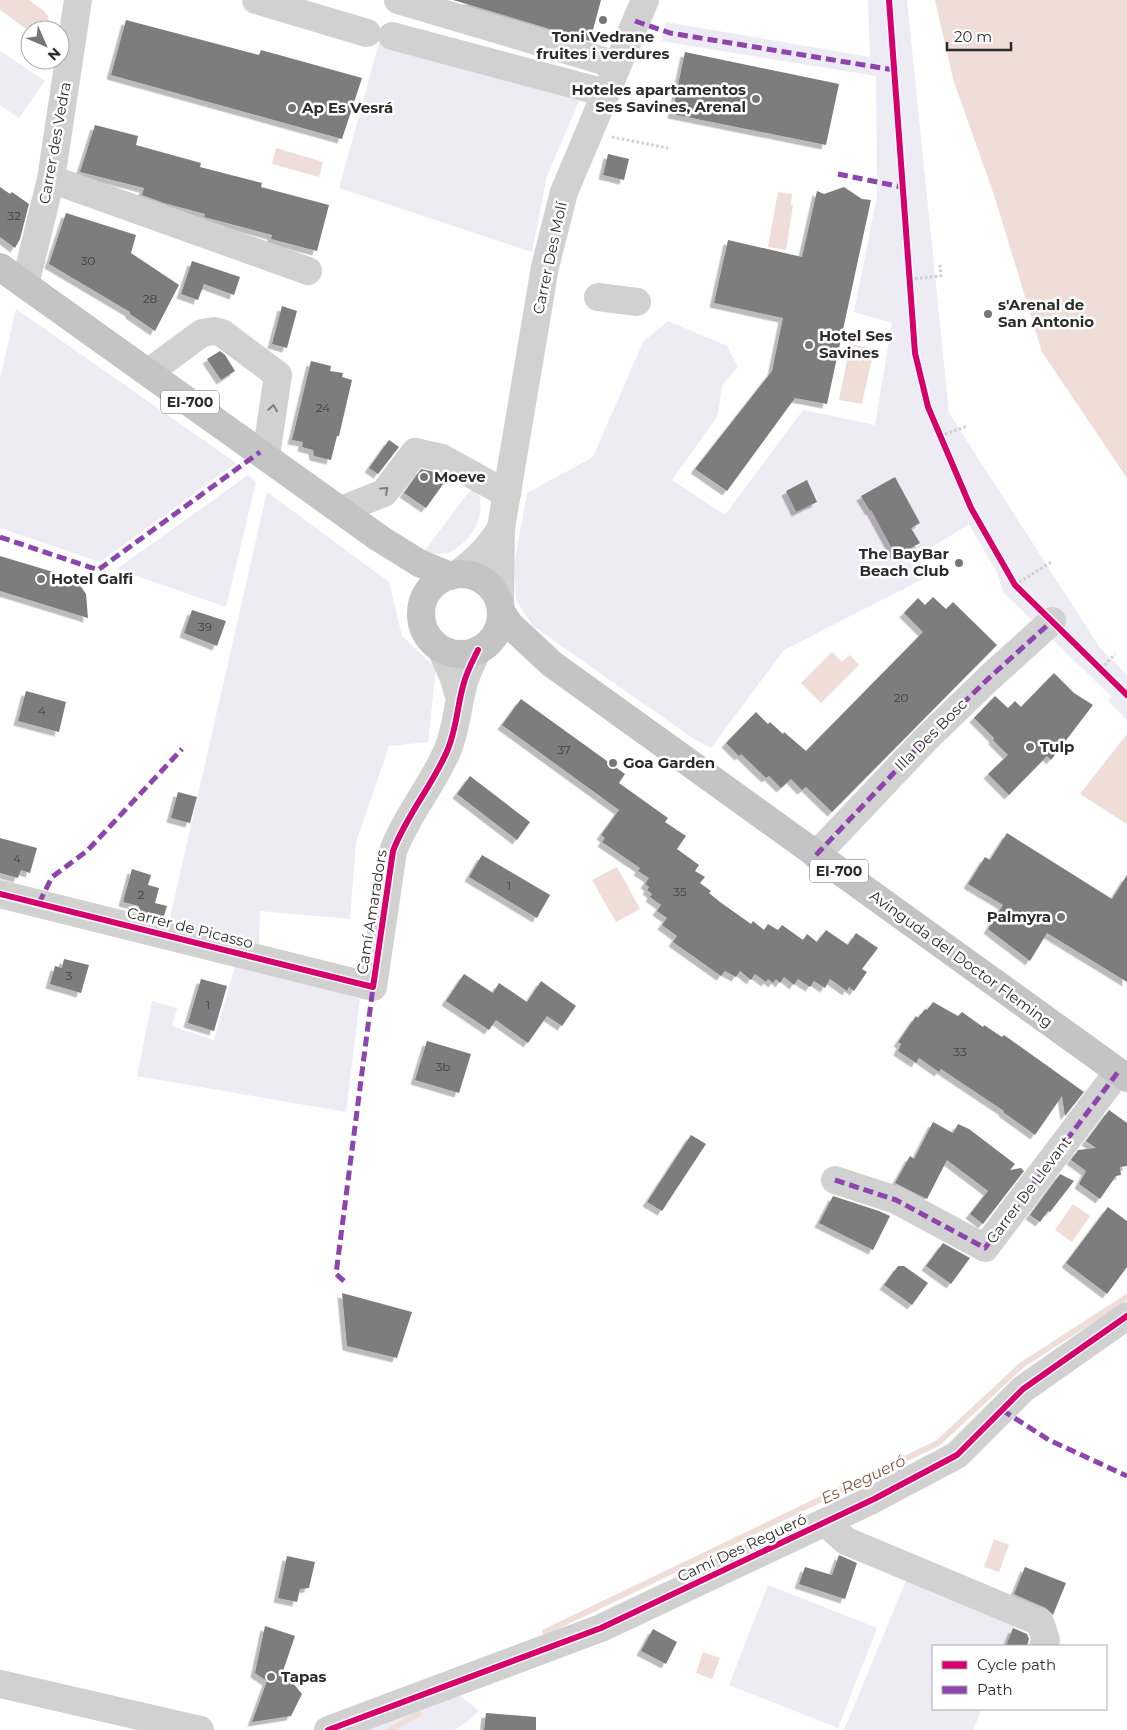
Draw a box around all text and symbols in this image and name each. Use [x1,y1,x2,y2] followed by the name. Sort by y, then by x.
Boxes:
[597,14,609,26] marker: Toni Vedrane fruites i verdures
[20,20,70,70] north arrow
[947,20,1011,52] scale bar
[537,27,669,63] place label: Toni Vedrane fruites i verdures
[954,27,992,46] text: 20 m
[44,44,65,65] text: N
[34,80,75,205] street label: Carrer des Vedra
[572,80,746,116] place label: Hoteles apartamentos Ses Savines, Arenal
[750,93,762,105] marker: Hoteles apartamentos Ses Savines, Arenal
[301,98,393,117] place label: Ap Es Vesrá
[286,102,298,114] marker: Ap Es Vesrá
[528,199,571,316] street label: Carrer Des Molí
[7,208,21,223] house number: 32
[81,253,95,268] house number: 30
[143,291,158,306] house number: 28
[998,295,1094,331] place label: s'Arenal de San Antonio
[982,308,994,320] marker: s'Arenal de San Antonio
[819,326,892,362] place label: Hotel Ses Savines
[803,339,815,351] marker: Hotel Ses Savines
[161,391,219,414] road number: EI-700
[316,400,330,415] house number: 24
[268,404,278,412] one-way arrow
[434,467,486,486] place label: Moeve
[418,471,430,483] marker: Moeve
[379,486,388,495] one-way arrow
[859,544,950,580] place label: The BayBar Beach Club
[953,557,965,569] marker: The BayBar Beach Club
[51,569,133,588] place label: Hotel Galfi
[35,573,47,585] marker: Hotel Galfi
[198,619,212,634] house number: 39
[894,690,908,705] house number: 20
[890,694,971,775] street label: Illa Des Bosc
[38,703,46,718] house number: 4
[1040,737,1074,756] place label: Tulp
[1024,741,1036,753] marker: Tulp
[557,742,571,757] house number: 37
[623,753,715,772] place label: Goa Garden
[607,757,619,769] marker: Goa Garden
[352,848,391,976] street label: Camí Amaradors
[13,851,21,866] house number: 4
[810,859,868,882] road number: EI-700
[507,878,511,893] house number: 1
[673,884,687,899] house number: 35
[866,886,1057,1031] street label: Avinguda del Doctor Fleming
[138,887,145,902] house number: 2
[125,903,255,952] street label: Carrer de Picasso
[987,907,1051,926] place label: Palmyra
[1055,911,1067,923] marker: Palmyra
[66,968,73,983] house number: 3
[206,997,210,1012] house number: 1
[953,1044,967,1059] house number: 33
[436,1059,450,1074] house number: 3b
[982,1132,1075,1247] street label: Carrer De Llevant
[818,1451,908,1508] water label: Es Regueró
[674,1509,809,1586] street label: Camí Des Regueró
[932,1645,1107,1710] legend
[977,1655,1056,1674] text: Cycle path
[281,1667,327,1686] place label: Tapas
[265,1671,277,1683] marker: Tapas
[977,1680,1013,1699] text: Path

